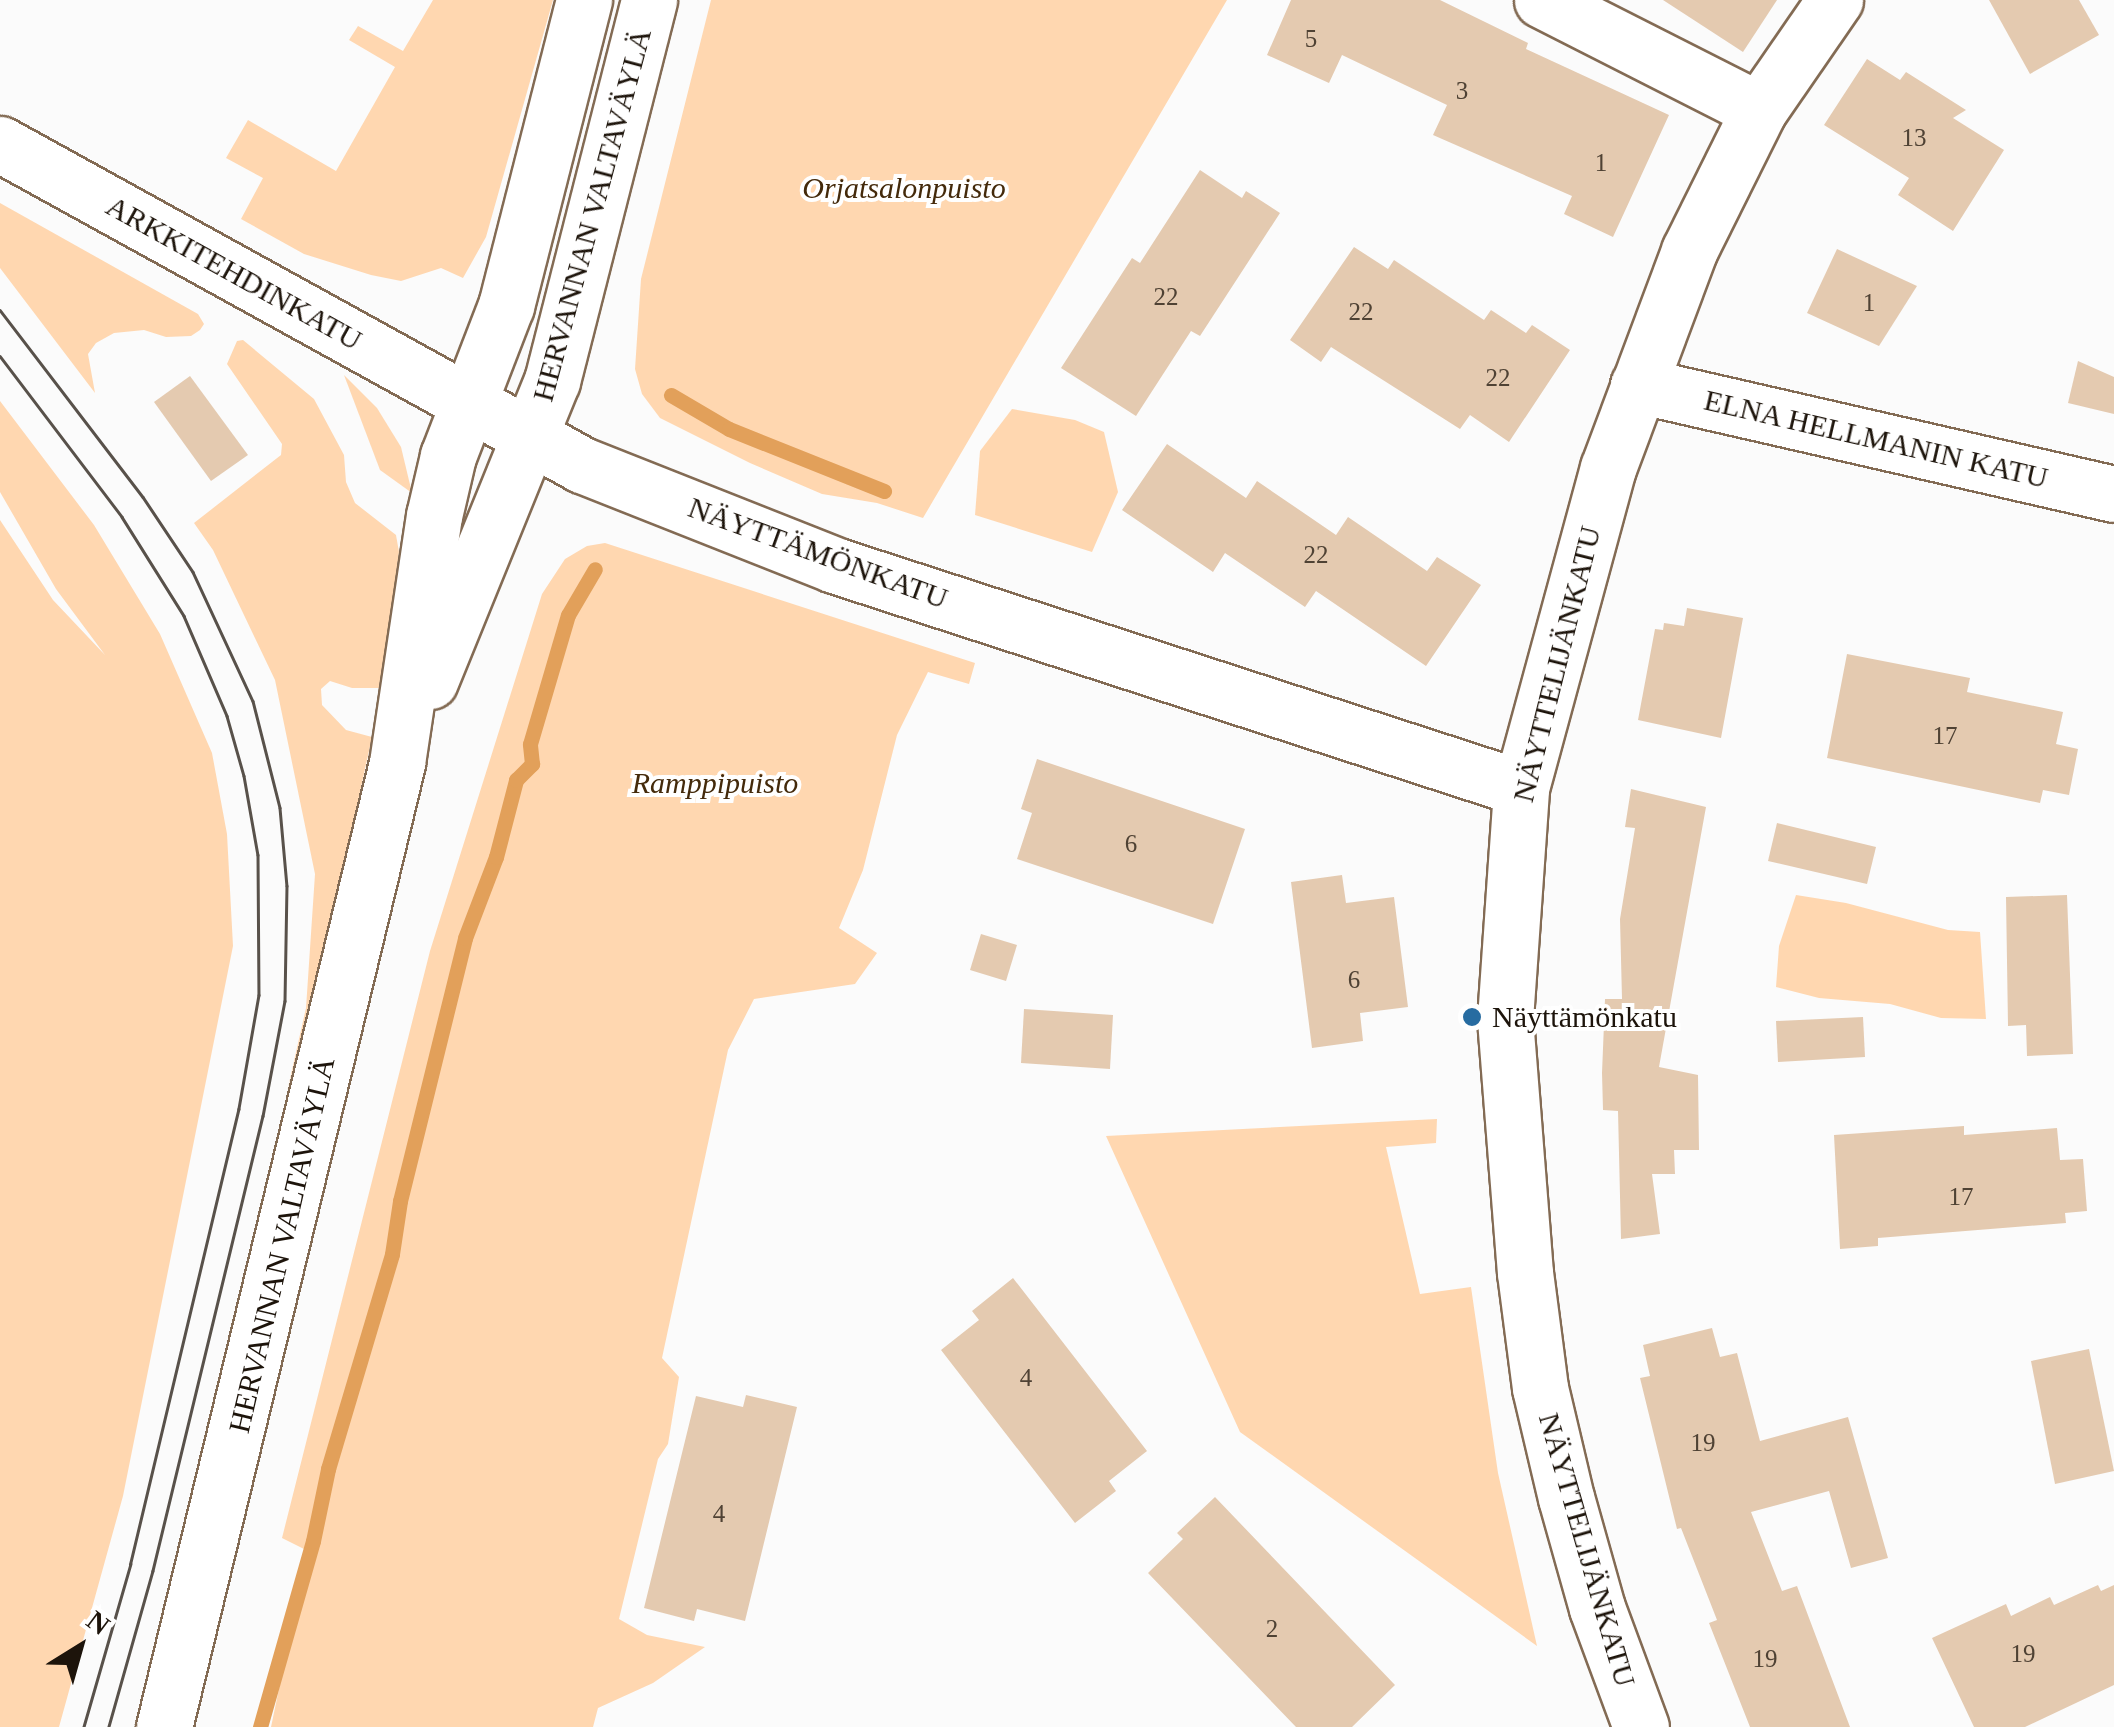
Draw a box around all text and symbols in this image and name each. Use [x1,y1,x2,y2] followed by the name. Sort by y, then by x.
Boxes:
[525,24,659,406] street label: HERVANNAN VALTAVÄYLÄ
[1305,24,1317,54] house number: 5
[1456,76,1468,106] house number: 3
[1902,123,1926,153] house number: 13
[1595,148,1607,178] house number: 1
[802,170,1006,206] park label: Orjatsalonpuisto
[100,188,368,358] street label: ARKKITEHDINKATU
[1154,282,1178,312] house number: 22
[1863,288,1875,318] house number: 1
[1348,297,1374,327] house number: 22
[1486,363,1510,393] house number: 22
[1700,382,2052,496] street label: ELNA HELLMANIN KATU
[683,489,953,617] street label: NÄYTTÄMÖNKATU
[1505,522,1609,806] street label: NÄYTTELIJÄNKATU
[1304,540,1328,570] house number: 22
[1932,721,1958,751] house number: 17
[632,765,798,801] park label: Ramppipuisto
[1125,829,1137,859] house number: 6
[1348,965,1360,995] house number: 6
[1492,999,1677,1035] place label: Näyttämönkatu
[1461,1006,1483,1028] marker: Näyttämönkatu
[221,1053,343,1437] street label: HERVANNAN VALTAVÄYLÄ
[1948,1182,1974,1212] house number: 17
[1020,1363,1032,1393] house number: 4
[1531,1409,1643,1691] street label: NÄYTTELIJÄNKATU
[1690,1428,1716,1458] house number: 19
[713,1499,725,1529] house number: 4
[30,1597,130,1697] north arrow
[81,1604,116,1641] text: N
[1266,1614,1278,1644] house number: 2
[2010,1639,2036,1669] house number: 19
[1752,1644,1778,1674] house number: 19

